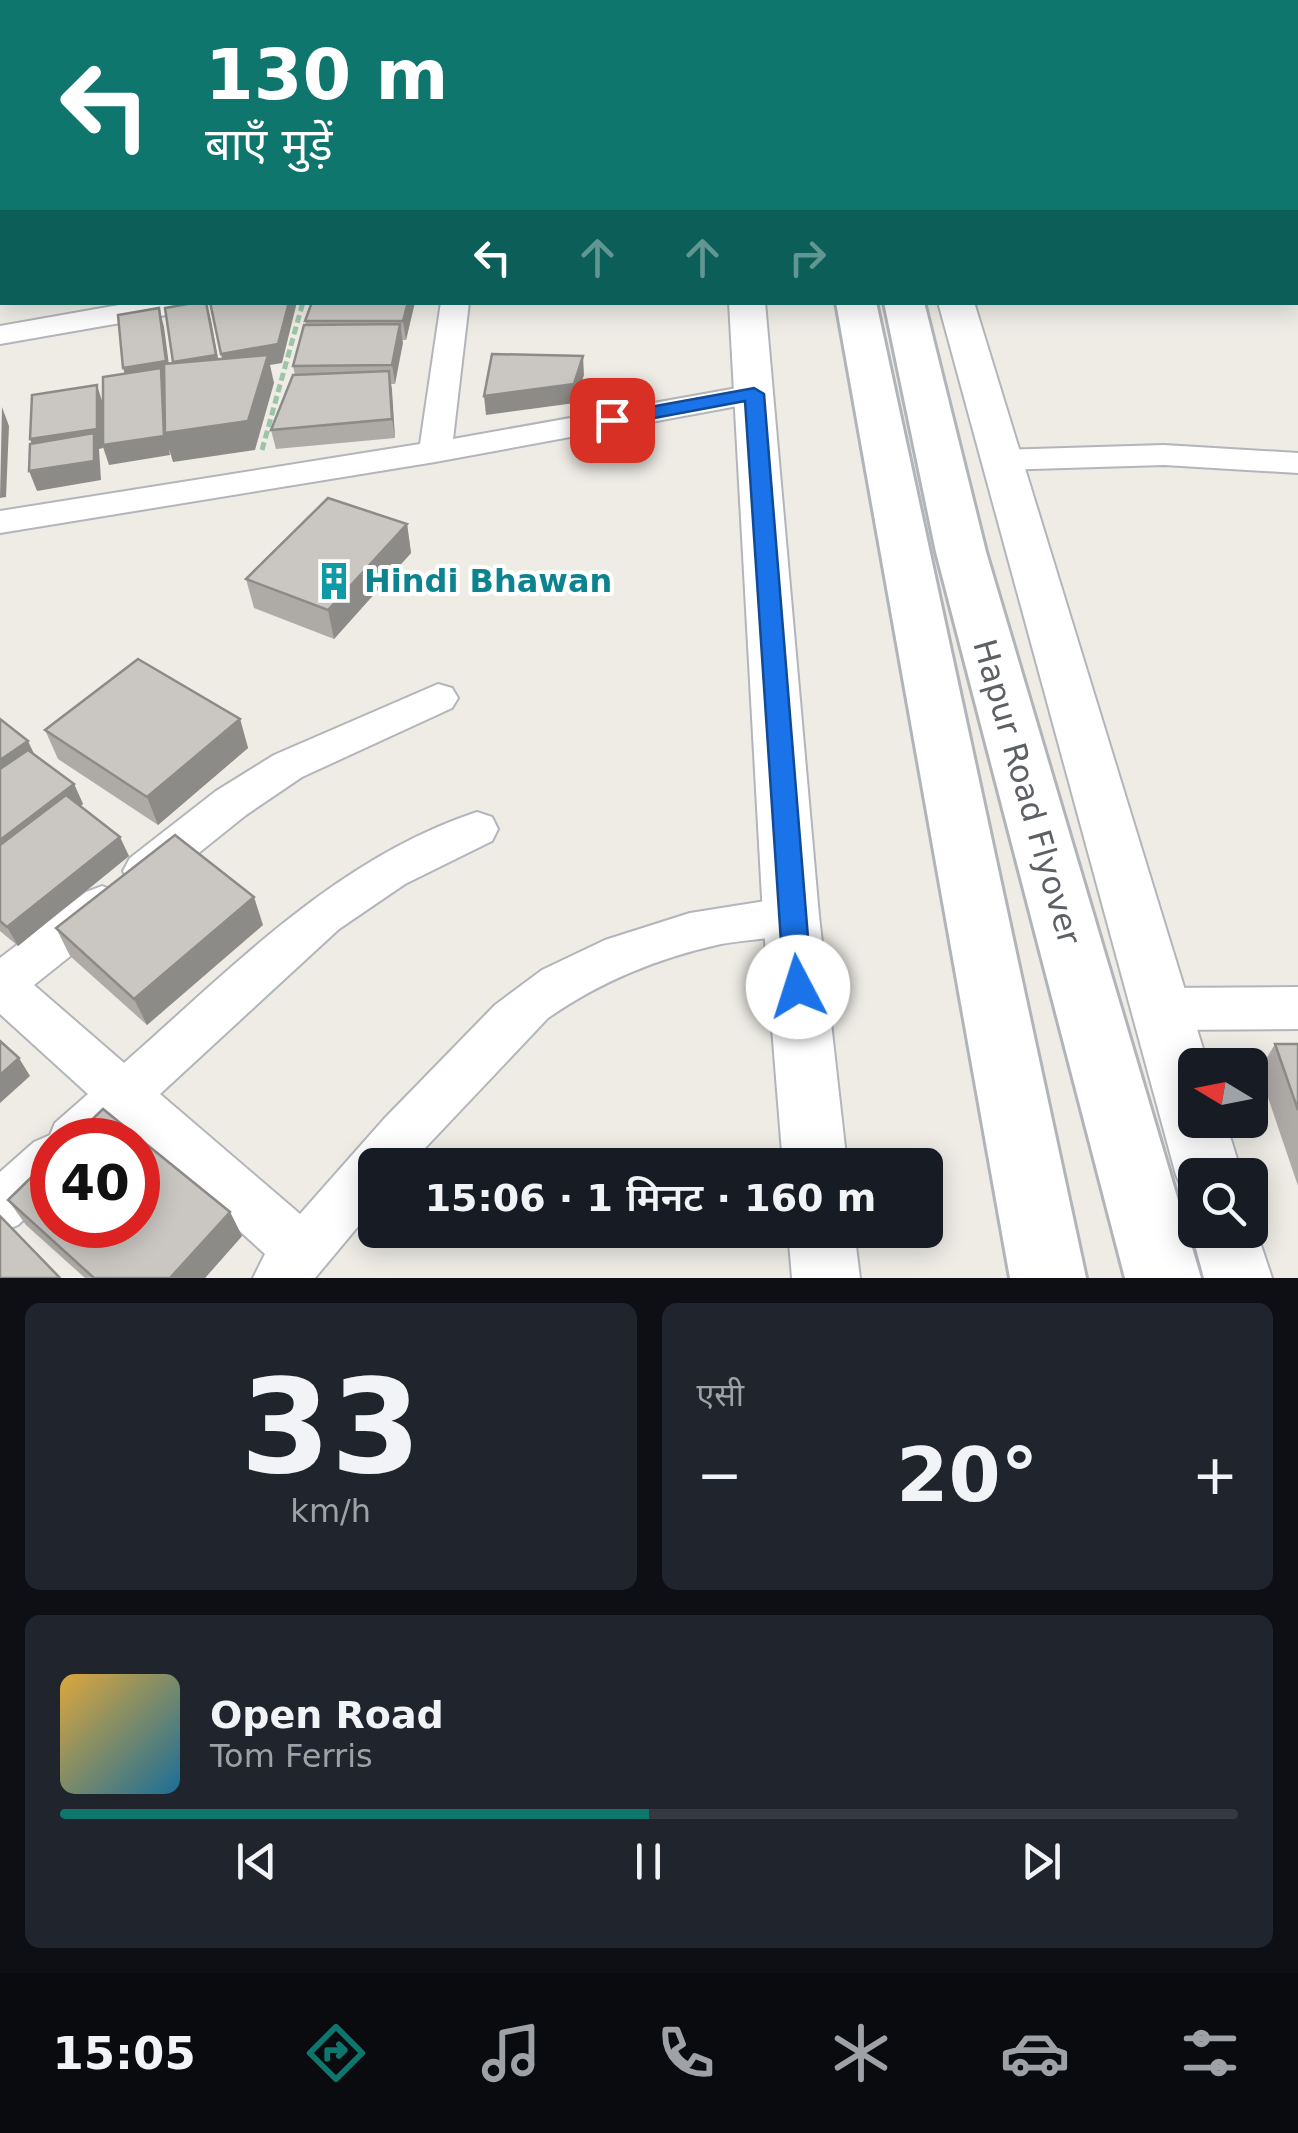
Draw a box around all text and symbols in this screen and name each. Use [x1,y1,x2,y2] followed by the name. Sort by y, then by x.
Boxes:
[205,34,448,116] text: 130 m
[40,40,170,170] icon: left
[205,118,333,171] text: बाएँ मुड़ें
[465,230,520,285] icon: left
[570,230,625,285] icon: ahead
[675,230,730,285] icon: ahead
[780,230,835,285] icon: right
[570,378,655,463] pin
[585,393,640,448] icon: arrive
[313,560,355,602] building icon: Hindi Bhawan
[364,562,612,600] place label: Hindi Bhawan
[965,635,1089,950] street label: Hapur Road Flyover
[746,935,850,1039] position arrow
[1178,1048,1268,1138] north arrow
[1178,1048,1268,1248] map controls
[30,1118,160,1248] speed limit sign: 40
[1178,1158,1268,1248] button: search
[425,1176,876,1220] text: 15:06 · 1 मिनट · 160 m
[240,1351,421,1503] text: 33
[697,1376,744,1414] text: एसी
[896,1431,1038,1519] text: 20°
[697,1443,743,1507] text: −
[1192,1443,1238,1507] text: +
[290,1492,371,1530] text: km/h
[210,1693,444,1737] text: Open Road
[210,1737,373,1775] text: Tom Ferris
[229,1834,284,1889] icon: previous
[621,1834,676,1889] icon: pause
[1014,1834,1069,1889] icon: next
[301,2018,371,2088] icon: directions
[476,2018,546,2088] icon: music
[651,2018,721,2088] icon: phone
[826,2018,896,2088] icon: climate
[1000,2018,1070,2088] icon: car
[1175,2018,1245,2088] icon: filters
[52,2027,196,2080] text: 15:05

